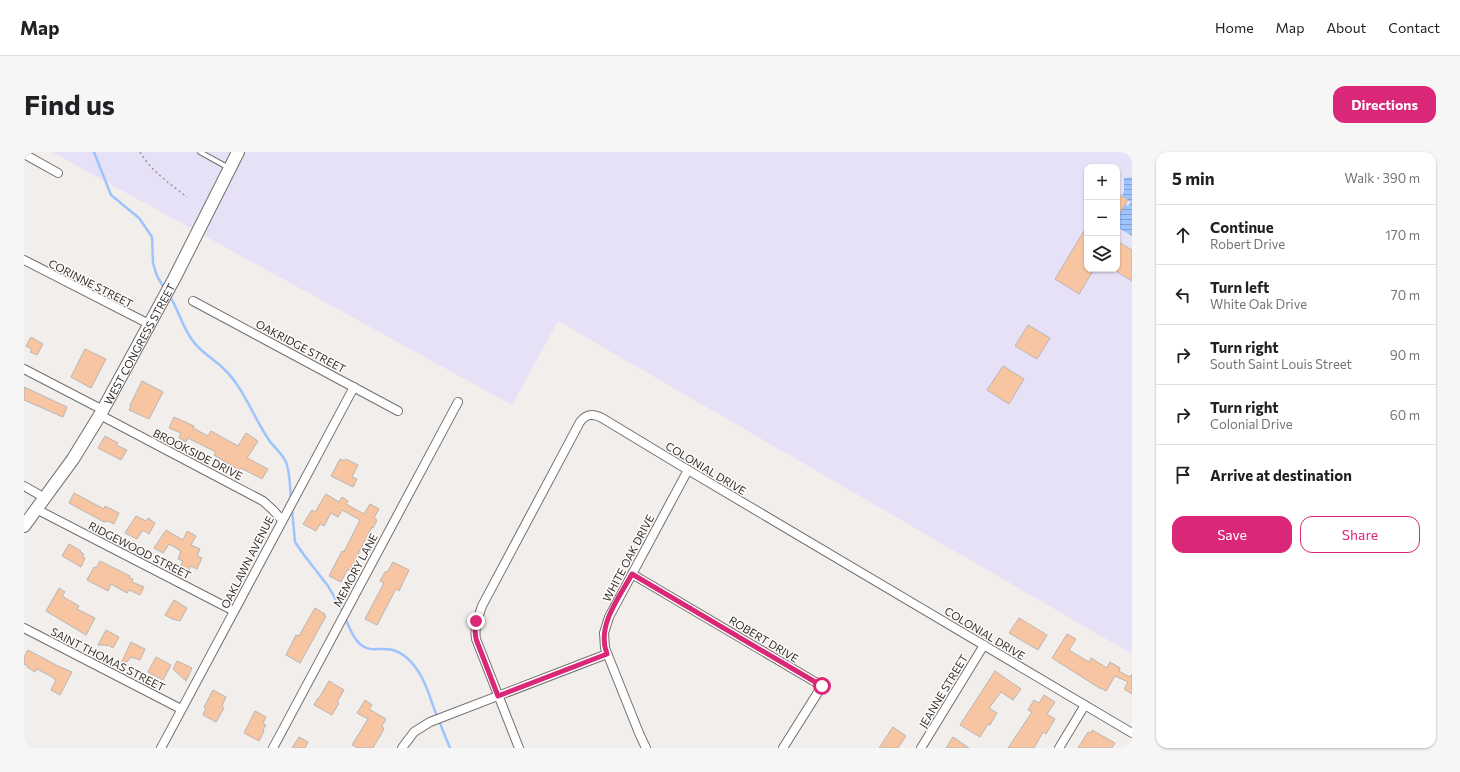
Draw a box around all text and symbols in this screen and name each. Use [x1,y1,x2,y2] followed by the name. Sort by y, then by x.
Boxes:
[20,16,59,39] text: Map
[1215,19,1254,36] text: Home
[1276,19,1304,36] text: Map
[1326,19,1366,36] text: About
[1388,19,1440,36] text: Contact
[1333,86,1436,123] button: Directions
[24,87,115,121] text: Find us
[1084,164,1120,272] map controls
[1084,164,1120,200] button: +
[1172,168,1215,189] text: 5 min
[1345,170,1420,186] text: Walk · 390 m
[1084,200,1120,236] button: −
[1210,218,1274,236] text: Continue
[1172,224,1194,246] icon: ahead
[1385,227,1420,243] text: 170 m
[1084,236,1120,272] button: layers
[1210,236,1285,252] text: Robert Drive
[47,256,135,310] street label: CORINNE STREET
[1210,278,1269,296] text: Turn left
[101,281,177,406] street label: WEST CONGRESS STREET
[1172,284,1194,306] icon: left
[1391,287,1420,303] text: 70 m
[1210,296,1307,312] text: White Oak Drive
[254,317,348,375] street label: OAKRIDGE STREET
[1210,338,1279,356] text: Turn right
[1172,344,1194,366] icon: right
[1390,347,1420,363] text: 90 m
[1210,356,1352,372] text: South Saint Louis Street
[1210,398,1279,416] text: Turn right
[1172,404,1194,426] icon: right
[1390,407,1420,423] text: 60 m
[1210,416,1293,432] text: Colonial Drive
[151,426,245,482] street label: BROOKSIDE DRIVE
[663,439,749,497] street label: COLONIAL DRIVE
[1172,464,1194,486] icon: arrive
[1210,466,1352,484] text: Arrive at destination
[600,512,656,604] street label: WHITE OAK DRIVE
[218,514,276,610] street label: OAKLAWN AVENUE
[1172,516,1292,553] button: Save
[1300,516,1420,553] button: Share
[87,519,193,581] street label: RIDGEWOOD STREET
[330,531,380,609] street label: MEMORY LANE
[942,604,1028,662] street label: COLONIAL DRIVE
[467,612,485,630] route end
[727,613,801,665] street label: ROBERT DRIVE
[49,625,167,693] street label: SAINT THOMAS STREET
[916,652,971,731] street label: JEANNE STREET
[813,677,831,695] route start

